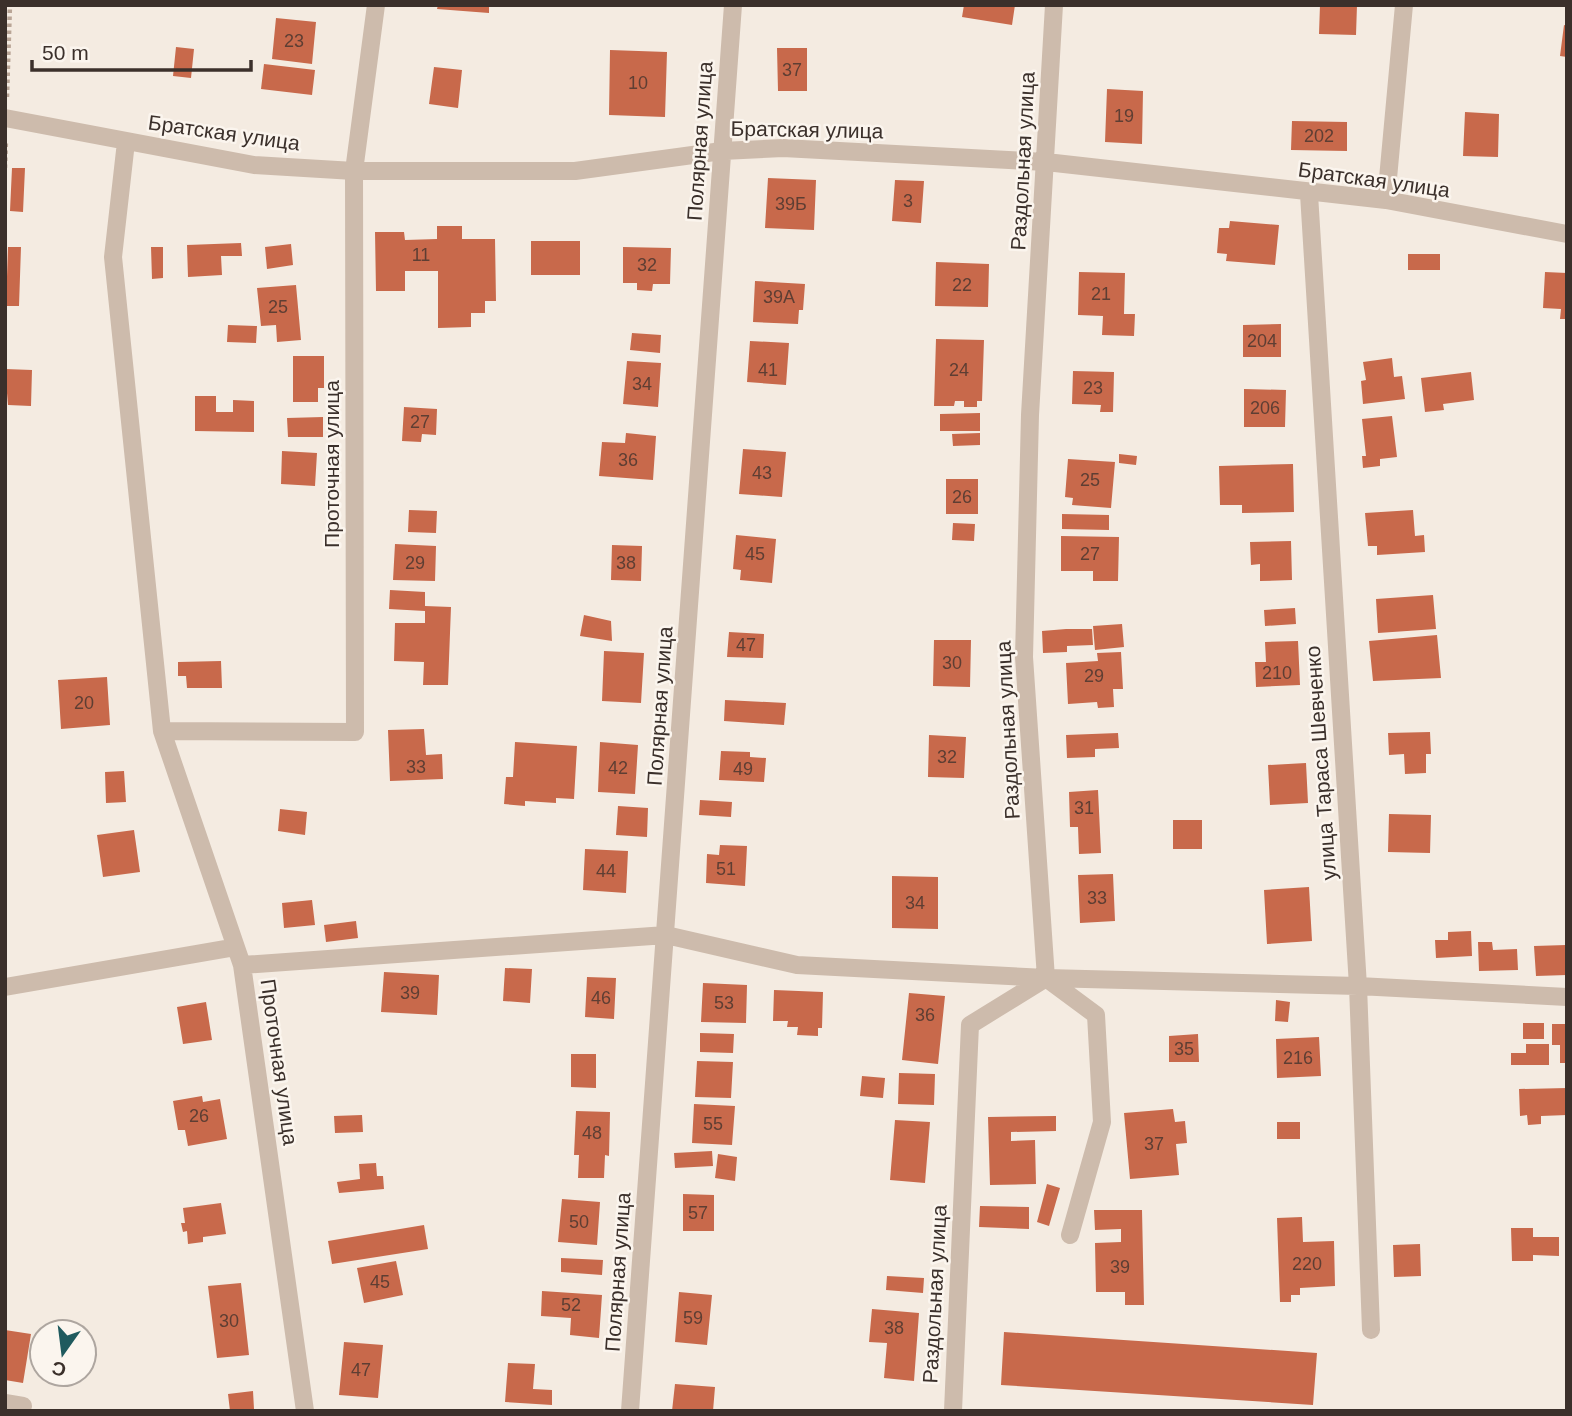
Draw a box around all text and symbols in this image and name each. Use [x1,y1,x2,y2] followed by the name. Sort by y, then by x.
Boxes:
[32,28,250,72] scale bar
[284,31,304,51] house number: 23
[42,41,89,64] text: 50 m
[682,60,717,221] street label: Полярная улица
[782,60,802,80] house number: 37
[1006,71,1039,251] street label: Раздольная улица
[628,73,648,93] house number: 10
[1114,106,1134,126] house number: 19
[147,110,302,155] street label: Братская улица
[730,117,884,142] street label: Братская улица
[1304,126,1334,146] house number: 202
[1297,157,1452,202] street label: Братская улица
[903,191,913,211] house number: 3
[775,194,807,214] house number: 39Б
[412,245,430,265] house number: 11
[637,255,657,275] house number: 32
[952,275,972,295] house number: 22
[1091,284,1111,304] house number: 21
[763,287,795,307] house number: 39А
[268,297,288,317] house number: 25
[1247,331,1277,351] house number: 204
[758,360,778,380] house number: 41
[949,360,969,380] house number: 24
[632,374,652,394] house number: 34
[1083,378,1103,398] house number: 23
[320,380,343,548] street label: Проточная улица
[1250,398,1280,418] house number: 206
[410,412,430,432] house number: 27
[618,450,638,470] house number: 36
[752,463,772,483] house number: 43
[1080,470,1100,490] house number: 25
[952,487,972,507] house number: 26
[745,544,765,564] house number: 45
[1080,544,1100,564] house number: 27
[405,553,425,573] house number: 29
[616,553,636,573] house number: 38
[642,625,677,786] street label: Полярная улица
[736,635,756,655] house number: 47
[991,640,1024,820] street label: Раздольная улица
[1301,645,1340,881] street label: улица Тараса Шевченко
[942,653,962,673] house number: 30
[1262,663,1292,683] house number: 210
[1084,666,1104,686] house number: 29
[74,693,94,713] house number: 20
[937,747,957,767] house number: 32
[406,757,426,777] house number: 33
[608,758,628,778] house number: 42
[733,759,753,779] house number: 49
[1074,798,1094,818] house number: 31
[716,859,736,879] house number: 51
[596,861,616,881] house number: 44
[1087,888,1107,908] house number: 33
[905,893,925,913] house number: 34
[256,977,303,1147] street label: Проточная улица
[400,983,420,1003] house number: 39
[591,988,611,1008] house number: 46
[714,993,734,1013] house number: 53
[915,1005,935,1025] house number: 36
[1174,1039,1194,1059] house number: 35
[1283,1048,1313,1068] house number: 216
[189,1106,209,1126] house number: 26
[703,1114,723,1134] house number: 55
[582,1123,602,1143] house number: 48
[1144,1134,1164,1154] house number: 37
[600,1191,635,1352] street label: Полярная улица
[688,1203,708,1223] house number: 57
[918,1204,951,1384] street label: Раздольная улица
[569,1212,589,1232] house number: 50
[1292,1254,1322,1274] house number: 220
[1110,1257,1130,1277] house number: 39
[370,1272,390,1292] house number: 45
[561,1295,581,1315] house number: 52
[683,1308,703,1328] house number: 59
[219,1311,239,1331] house number: 30
[28,1318,98,1388] north arrow
[884,1318,904,1338] house number: 38
[50,1357,68,1381] text: С
[351,1360,371,1380] house number: 47

